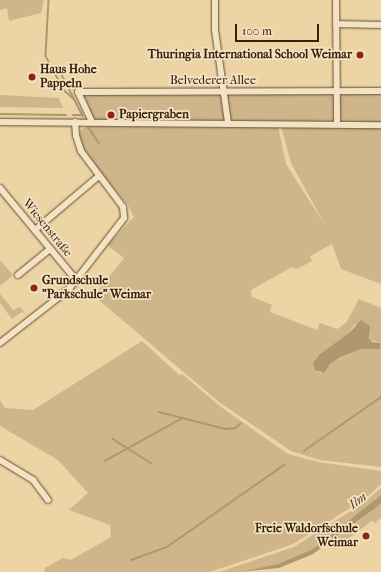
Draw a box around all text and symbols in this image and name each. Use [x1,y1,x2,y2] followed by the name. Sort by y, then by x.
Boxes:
[237,16,321,42] scale bar
[242,24,272,38] text: 100 m
[148,48,352,62] place label: Thuringia International School Weimar
[355,50,365,60] marker: Thuringia International School Weimar
[40,63,97,91] place label: Haus Hohe Pappeln
[27,72,37,82] marker: Haus Hohe Pappeln
[170,74,256,88] street label: Belvederer Allee
[119,108,189,122] place label: Papiergraben
[106,110,116,120] marker: Papiergraben
[19,196,75,260] street label: Wiesenstraße
[42,274,151,302] place label: Grundschule "Parkschule" Weimar
[29,283,39,293] marker: Grundschule "Parkschule" Weimar
[346,489,370,513] water label: Ilm
[255,522,358,550] place label: Freie Waldorfschule Weimar
[361,531,371,541] marker: Freie Waldorfschule Weimar

